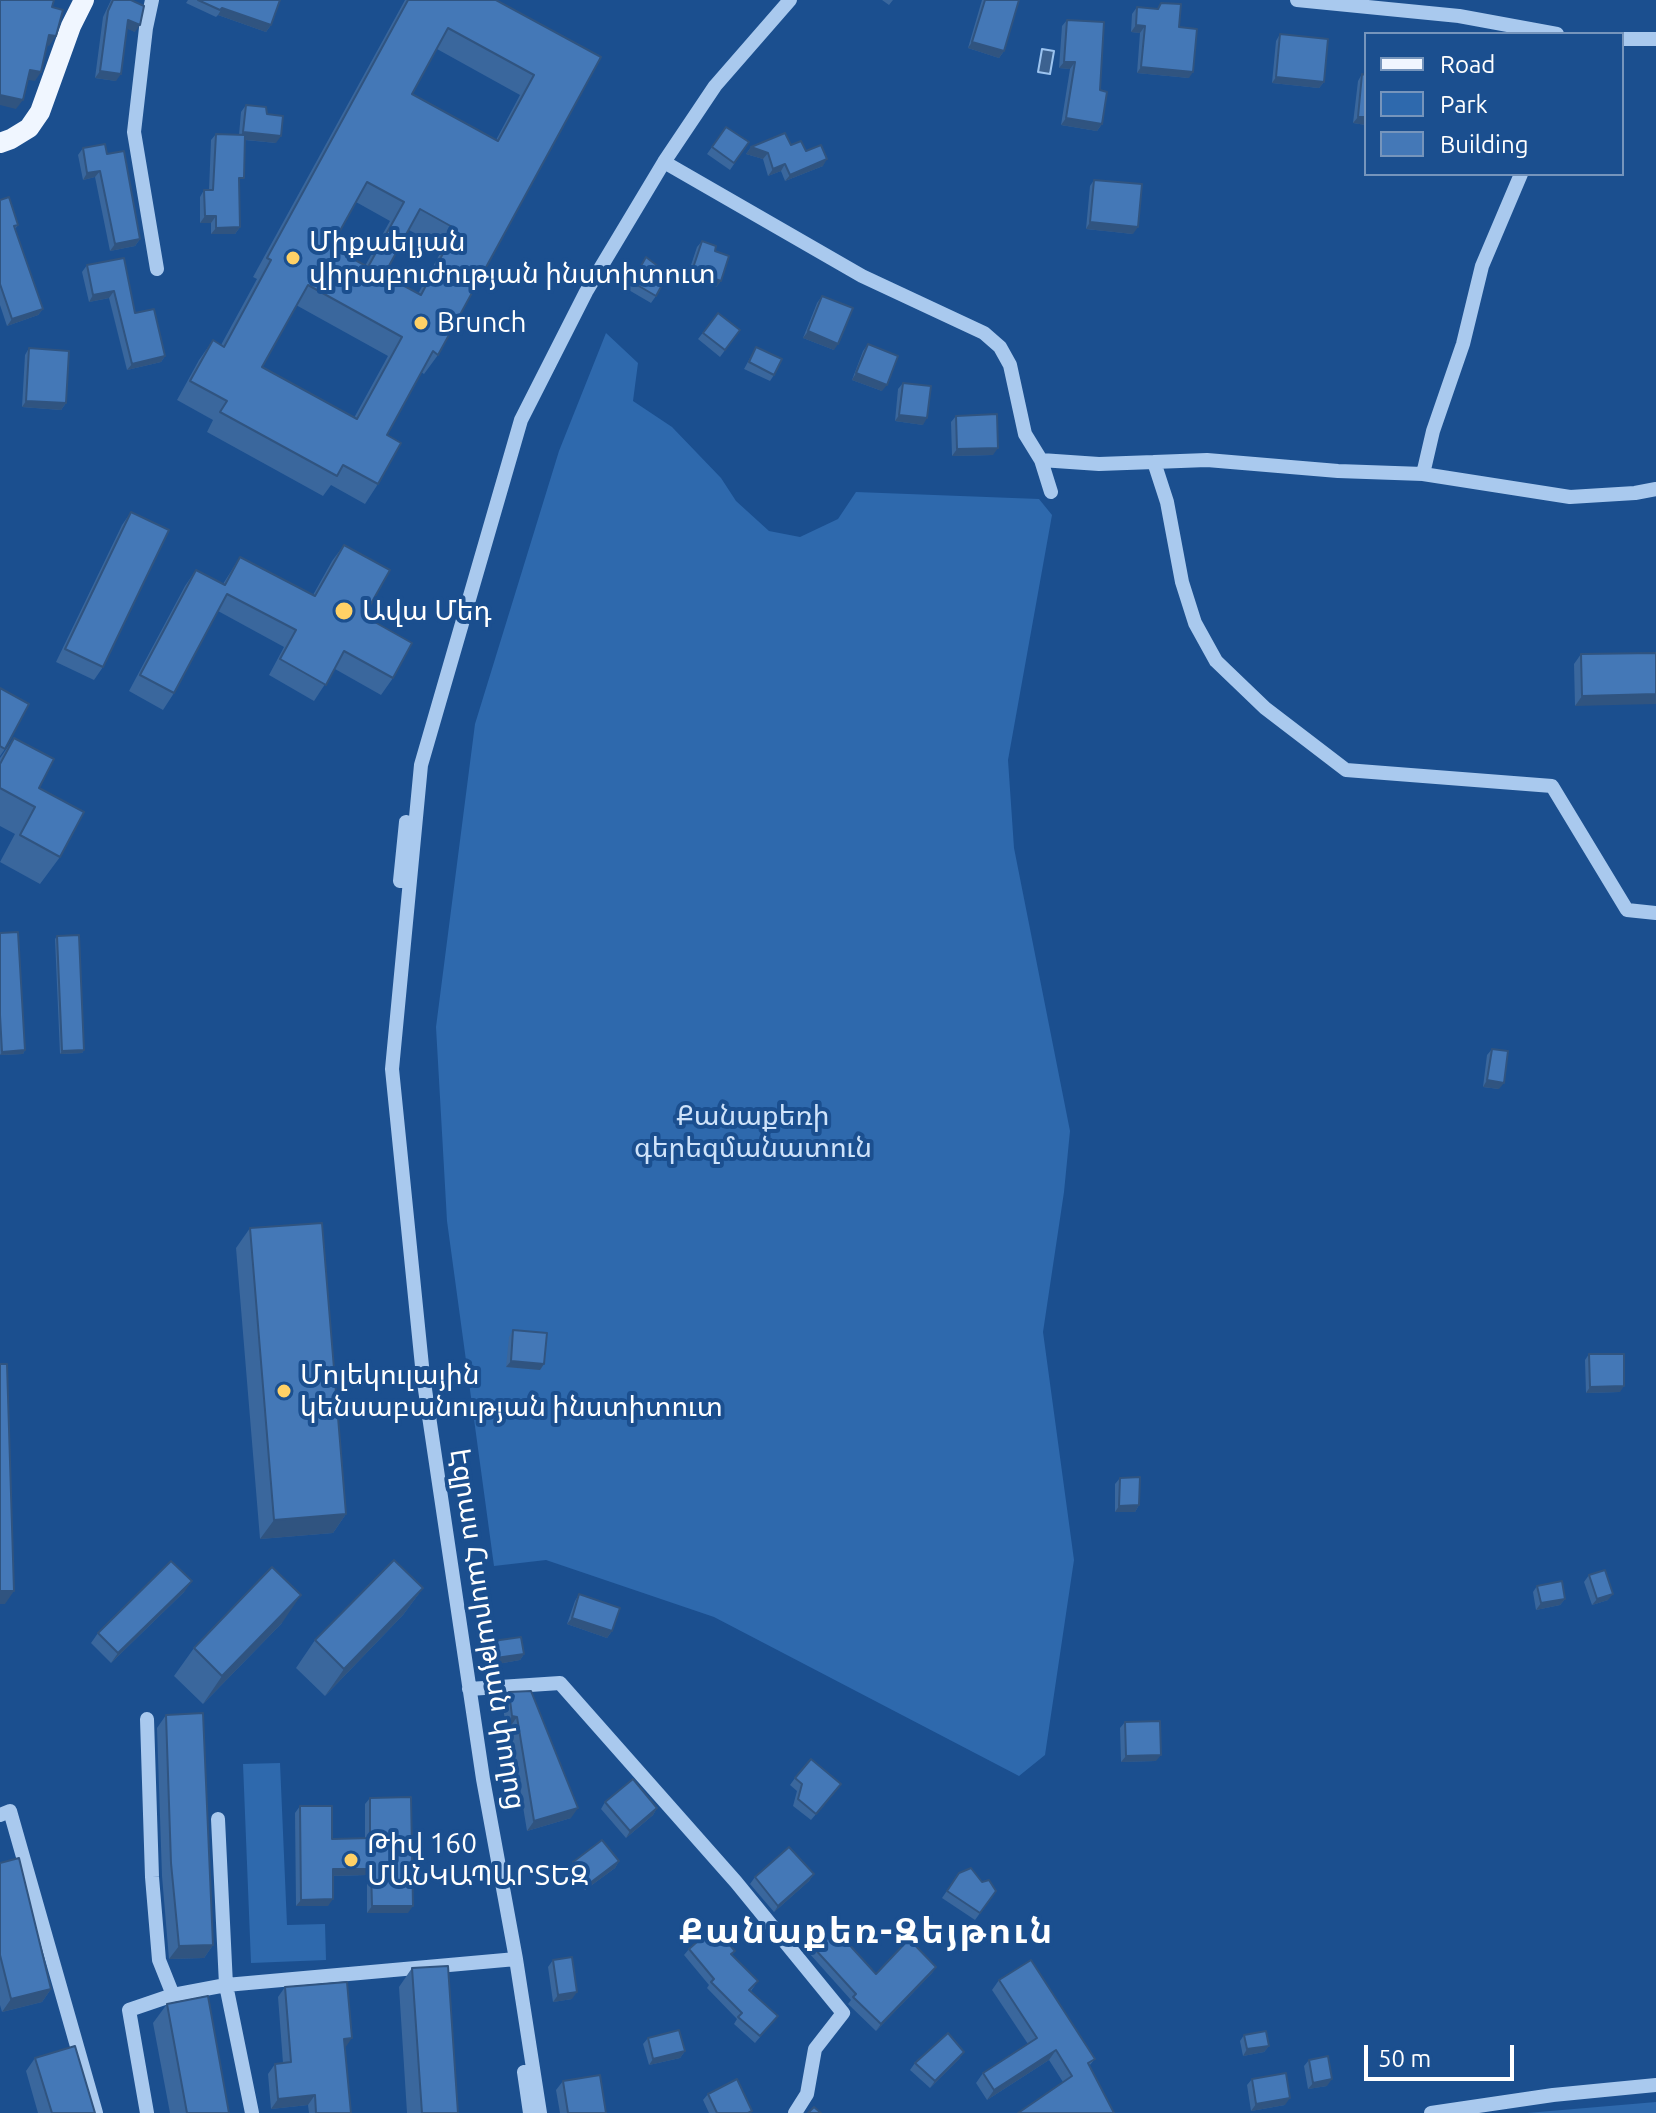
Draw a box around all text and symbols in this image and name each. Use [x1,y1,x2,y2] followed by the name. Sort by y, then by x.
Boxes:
[1364,32,1624,176] legend
[1440,51,1495,78] text: Road
[1440,91,1488,118] text: Park
[1440,131,1528,158] text: Building
[309,225,716,291] place label: Միքաելյան վիրաբուժության ինստիտուտ
[284,249,302,267] marker: Միքաելյան վիրաբուժության ինստիտուտ
[437,306,526,340] place label: Brunch
[412,314,430,332] marker: Brunch
[362,594,491,628] place label: Ավա Մեդ
[333,600,355,622] marker: Ավա Մեդ
[634,1099,872,1165] park label: Քանաքեռի գերեզմանատուն
[300,1358,723,1424] place label: Մոլեկուլային կենսաբանության ինստիտուտ
[275,1382,293,1400] marker: Մոլեկուլային կենսաբանության ինստիտուտ
[443,1446,533,1812] street label: Էզրաս Հասրաթյան փողոց
[367,1827,589,1893] place label: Թիվ 160 ՄԱՆԿԱՊԱՐՏԵԶ
[342,1851,360,1869] marker: Թիվ 160 ՄԱՆԿԱՊԱՐՏԵԶ
[680,1909,1054,1953] district label: Քանաքեռ-Զեյթուն
[1368,2029,1518,2079] scale bar
[1378,2045,1431,2072] text: 50 m

